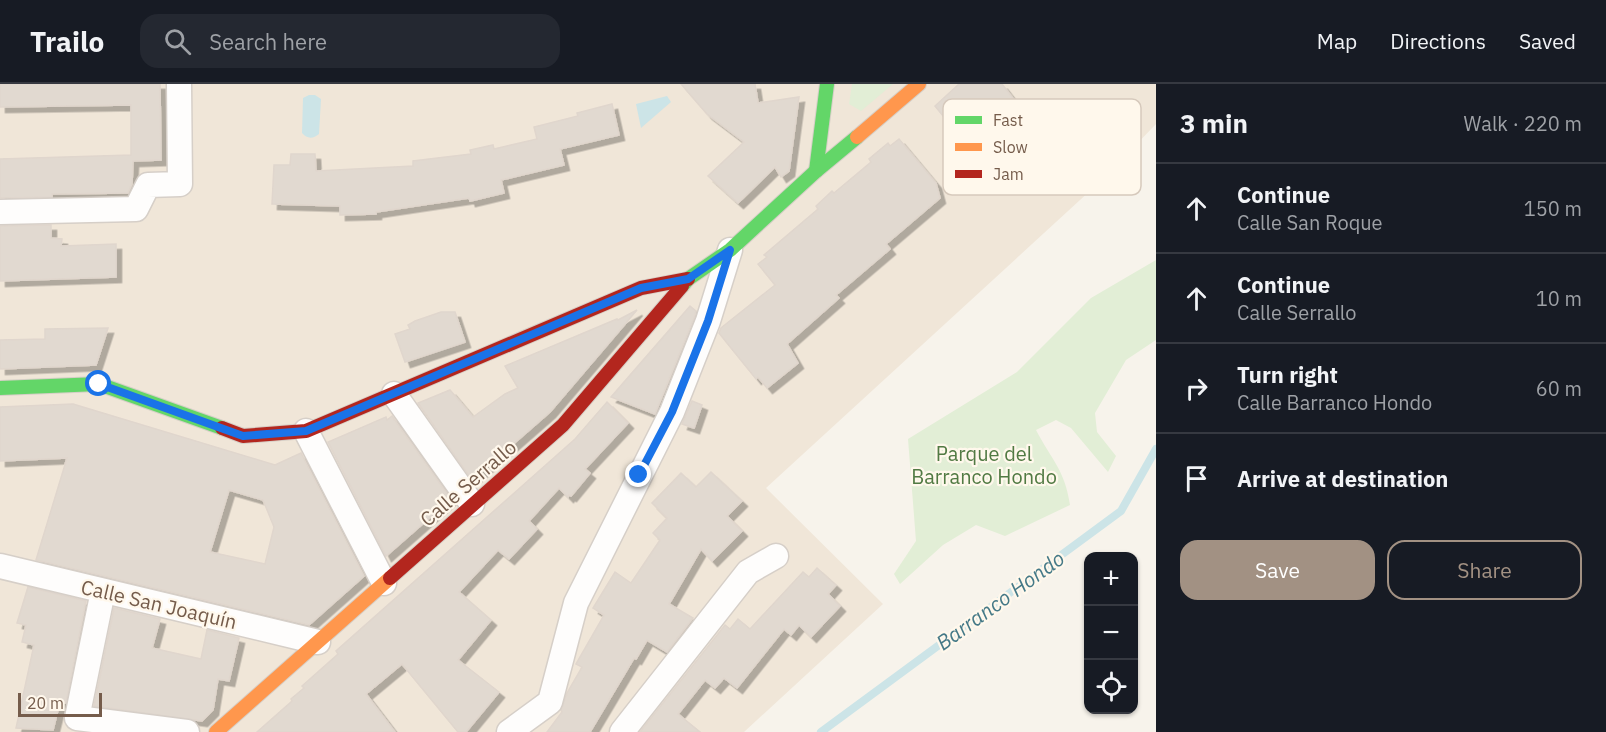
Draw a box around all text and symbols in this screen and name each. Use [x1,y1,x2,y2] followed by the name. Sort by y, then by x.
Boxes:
[140,14,560,68] search box
[30,23,104,60] text: Trailo
[161,25,194,58] icon: search
[209,27,327,56] text: Search here
[1317,27,1357,55] text: Map
[1390,27,1486,55] text: Directions
[1519,27,1576,55] text: Saved
[943,99,1141,195] legend
[1180,106,1248,140] text: 3 min
[993,110,1023,130] text: Fast
[1464,110,1582,137] text: Walk · 220 m
[993,137,1028,157] text: Slow
[993,164,1024,184] text: Jam
[1237,180,1330,209] text: Continue
[1180,192,1213,225] icon: ahead
[1524,195,1582,222] text: 150 m
[1237,209,1383,236] text: Calle San Roque
[1237,270,1330,299] text: Continue
[1180,282,1213,315] icon: ahead
[1536,285,1582,312] text: 10 m
[1237,299,1356,326] text: Calle Serrallo
[1237,360,1338,389] text: Turn right
[85,370,111,396] route start
[1180,372,1213,405] icon: right
[1536,375,1582,402] text: 60 m
[1237,389,1432,416] text: Calle Barranco Hondo
[414,434,522,532] street label: Calle Serrallo
[911,440,1057,490] park label: Parque del Barranco Hondo
[625,461,651,487] route end
[1180,462,1213,495] icon: arrive
[1237,464,1448,493] text: Arrive at destination
[1180,540,1375,600] button: Save
[1387,540,1582,600] button: Share
[930,544,1070,656] water label: Barranco Hondo
[1084,552,1138,714] map controls
[1084,552,1138,606] button: +
[78,573,240,635] street label: Calle San Joaquín
[1084,606,1138,660] button: −
[1084,660,1138,714] button: locate
[18,690,102,718] scale bar
[27,693,64,713] text: 20 m

